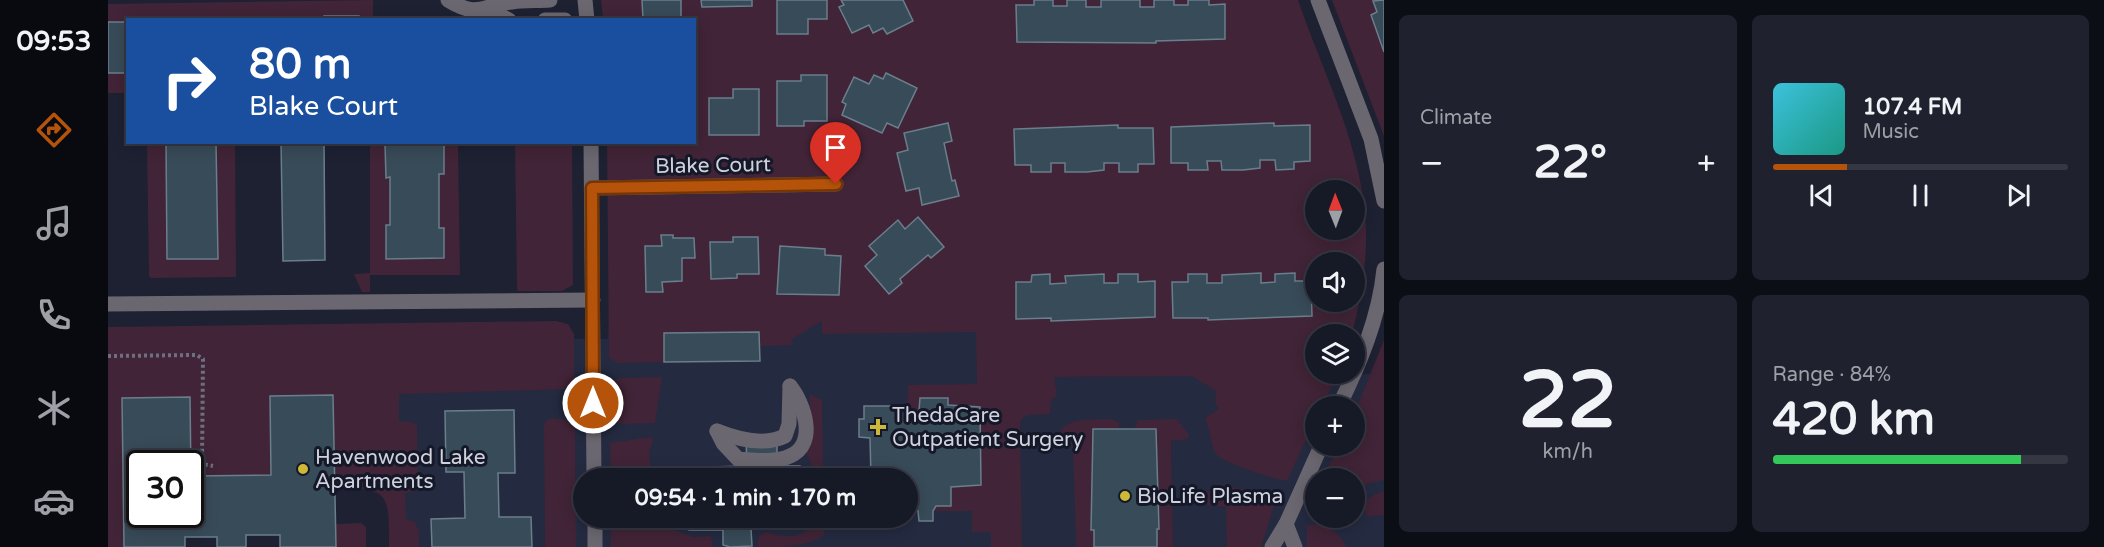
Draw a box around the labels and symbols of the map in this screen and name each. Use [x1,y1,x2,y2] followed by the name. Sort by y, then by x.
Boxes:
[810,122,861,184] pin
[655,152,771,179] street label: Blake Court
[1305,180,1365,240] north arrow
[561,371,625,435] position arrow
[892,403,1083,452] place label: ThedaCare Outpatient Surgery
[869,418,887,436] marker: ThedaCare Outpatient Surgery
[315,445,486,494] place label: Havenwood Lake Apartments
[126,450,204,528] speed limit sign: 30
[296,462,310,476] marker: Havenwood Lake Apartments
[1137,484,1283,509] place label: BioLife Plasma
[1118,489,1132,503] marker: BioLife Plasma

